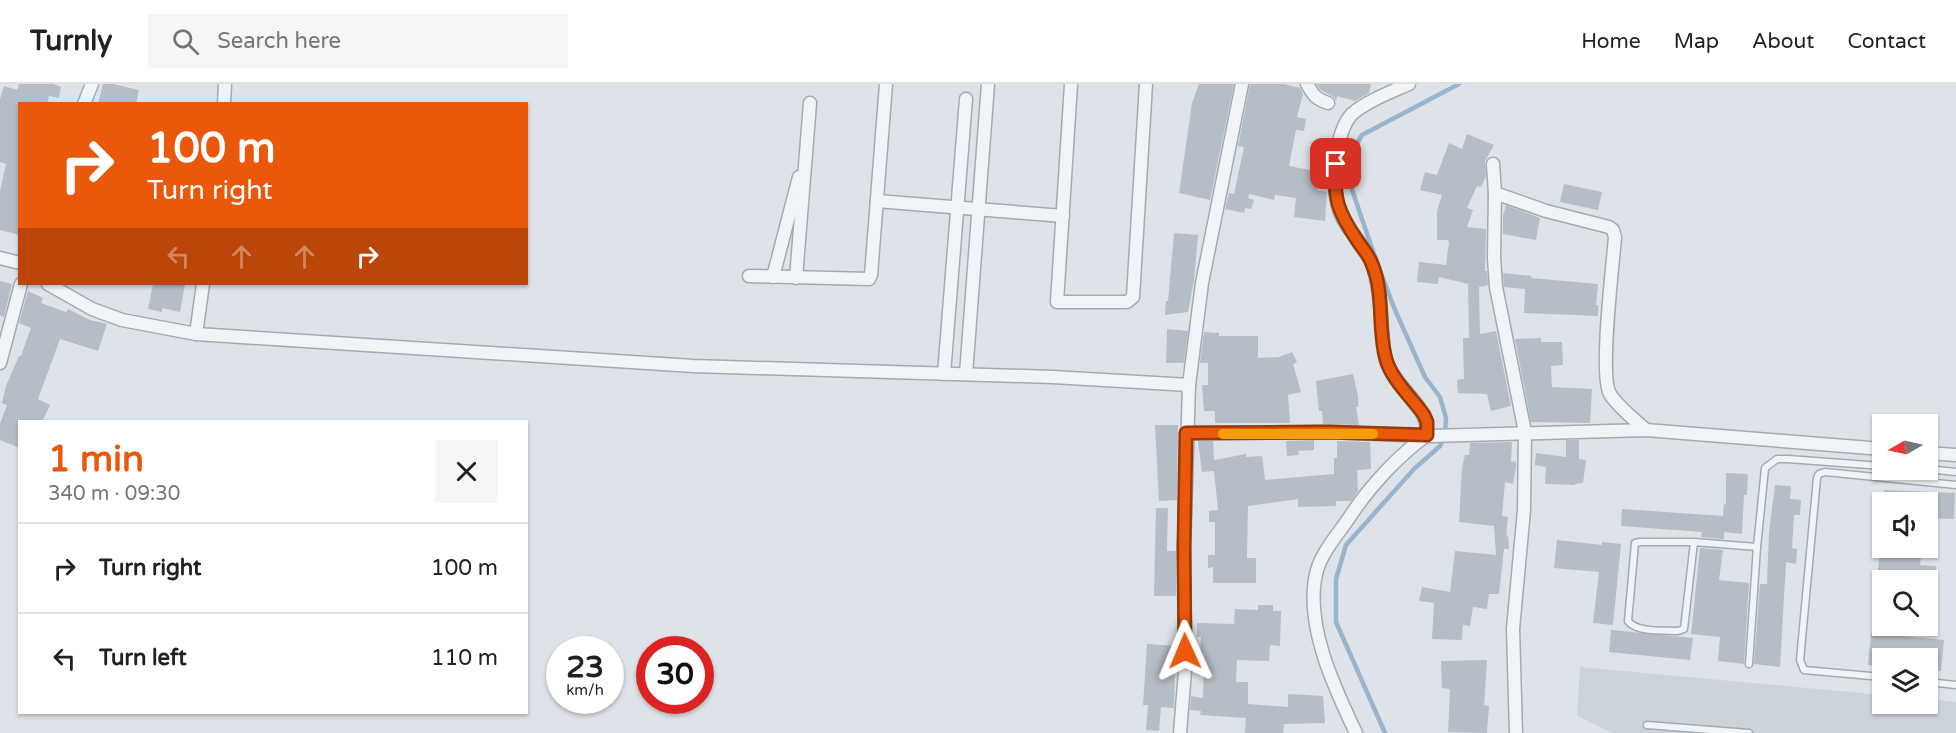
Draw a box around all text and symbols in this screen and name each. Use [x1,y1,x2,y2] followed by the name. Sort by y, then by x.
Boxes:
[148,14,568,68] search box
[30,24,112,58] text: Turnly
[169,25,202,58] icon: search
[217,28,341,54] text: Search here
[1581,29,1641,54] text: Home
[1674,29,1719,54] text: Map
[1752,29,1814,54] text: About
[1847,29,1926,54] text: Contact
[147,123,276,174] text: 100 m
[48,126,126,204] icon: right
[1310,138,1361,189] pin
[1319,147,1352,180] icon: arrive
[147,174,273,207] text: Turn right
[162,240,195,273] icon: left
[225,240,258,273] icon: ahead
[288,240,321,273] icon: ahead
[351,240,384,273] icon: right
[1872,414,1938,480] north arrow
[1872,414,1938,714] map controls
[48,438,144,481] text: 1 min
[435,440,498,503] button: close
[48,482,180,506] text: 340 m · 09:30
[1872,492,1938,558] button: sound
[48,552,81,585] icon: right
[99,555,201,581] text: Turn right
[431,555,498,581] text: 100 m
[1872,570,1938,636] button: search
[1153,619,1217,683] position arrow
[636,636,714,714] speed limit sign: 30
[48,642,81,675] icon: left
[99,645,187,671] text: Turn left
[431,645,498,671] text: 110 m
[1872,648,1938,714] button: layers
[566,649,604,686] text: 23
[566,681,604,699] text: km/h

